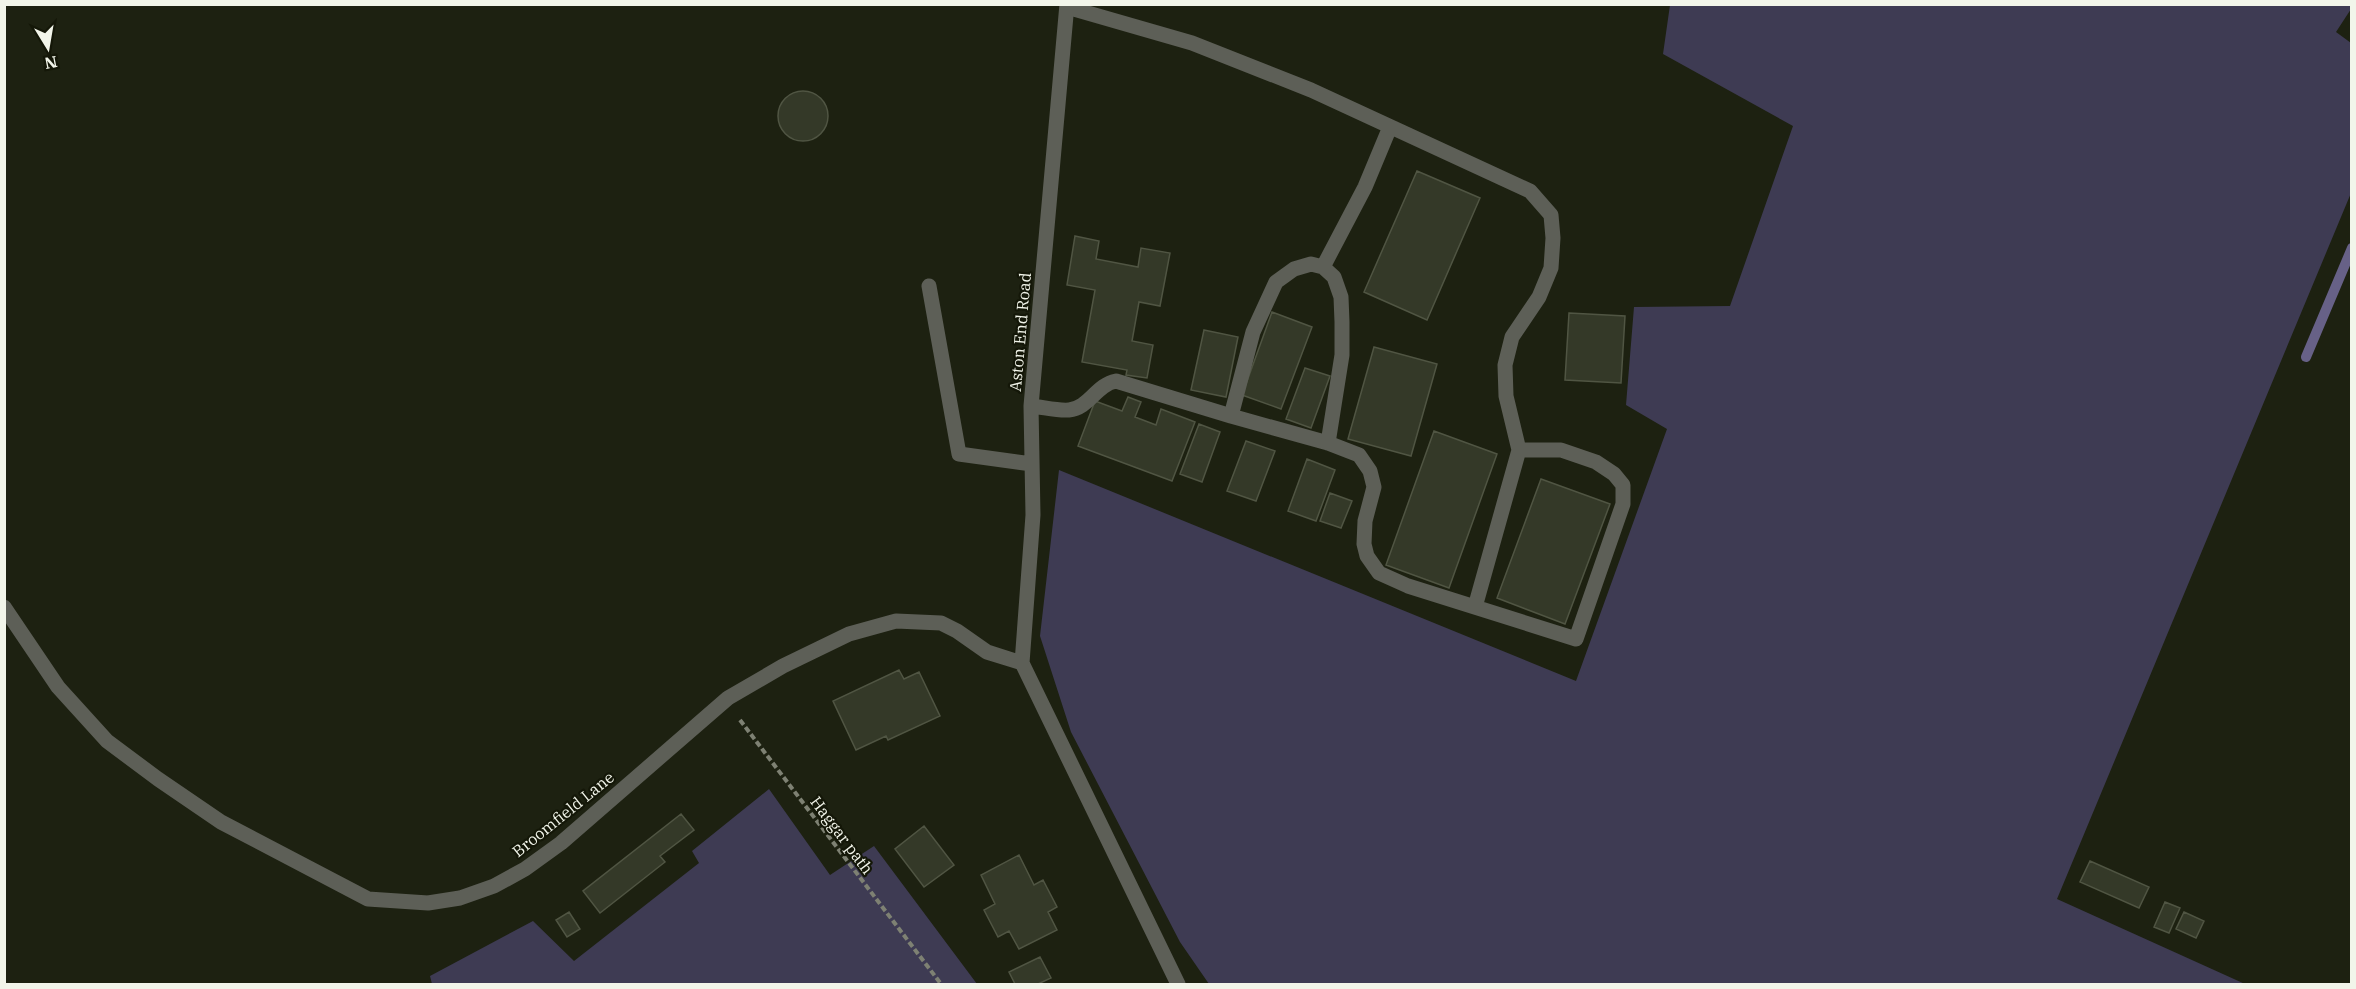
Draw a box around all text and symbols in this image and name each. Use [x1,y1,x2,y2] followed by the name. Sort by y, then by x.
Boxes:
[18,18,78,78] north arrow
[43,52,59,74] text: N
[1005,271,1035,392] street label: Aston End Road
[508,767,618,861] street label: Broomfield Lane
[806,792,878,878] street label: Haggar path

